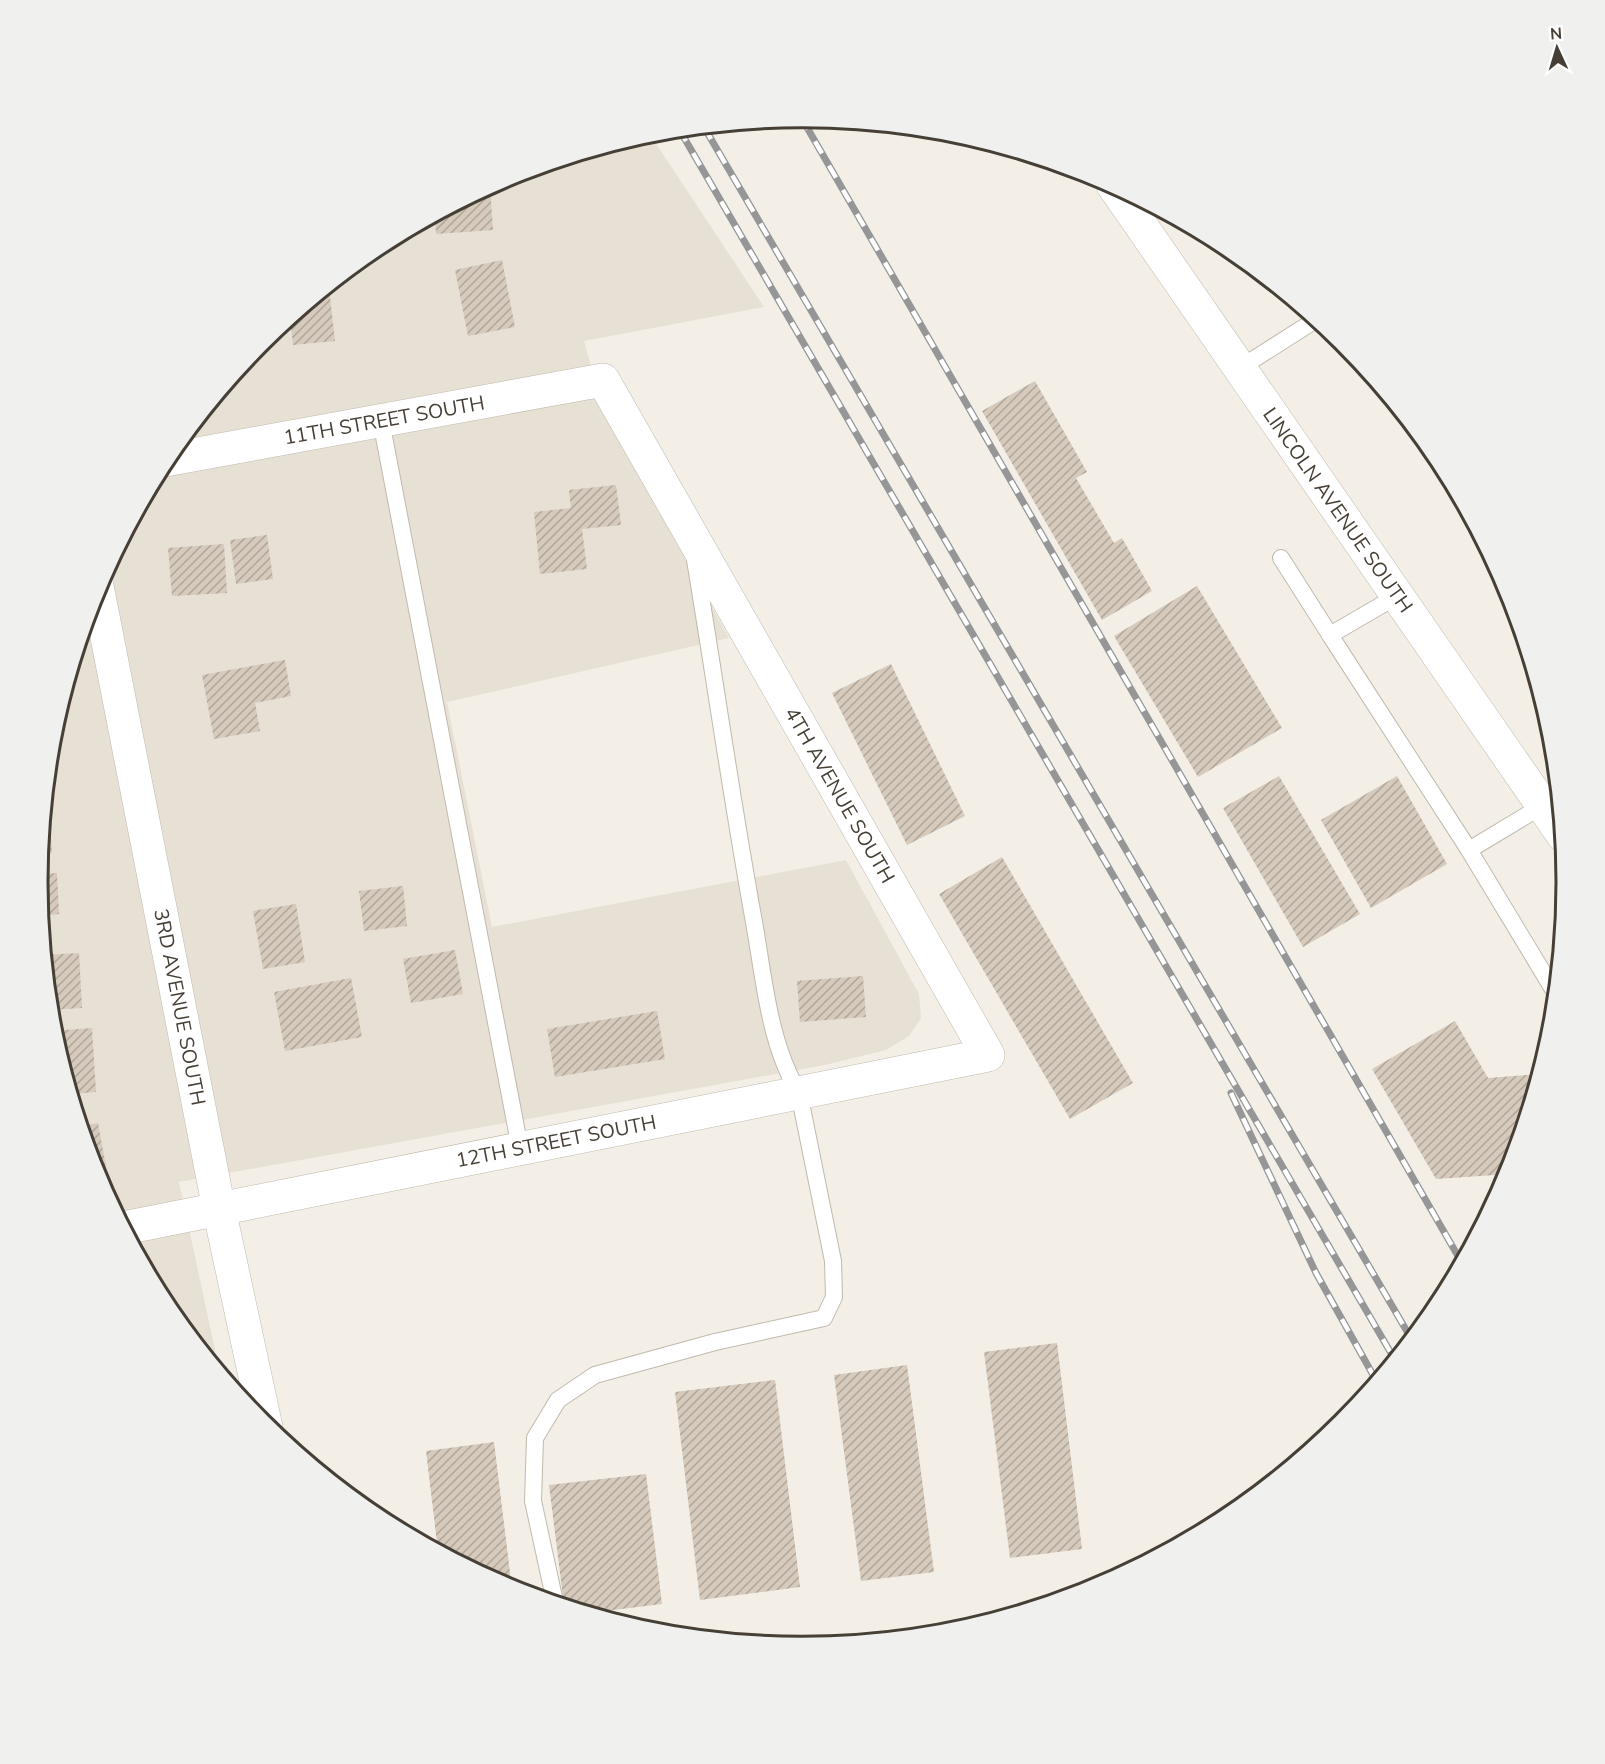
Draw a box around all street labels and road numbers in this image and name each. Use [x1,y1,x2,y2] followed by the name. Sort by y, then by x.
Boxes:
[282,390,487,451] street label: 11TH STREET SOUTH
[1256,402,1419,618] street label: LINCOLN AVENUE SOUTH
[778,702,901,888] street label: 4TH AVENUE SOUTH
[147,906,212,1108] street label: 3RD AVENUE SOUTH
[454,1109,659,1174] street label: 12TH STREET SOUTH

